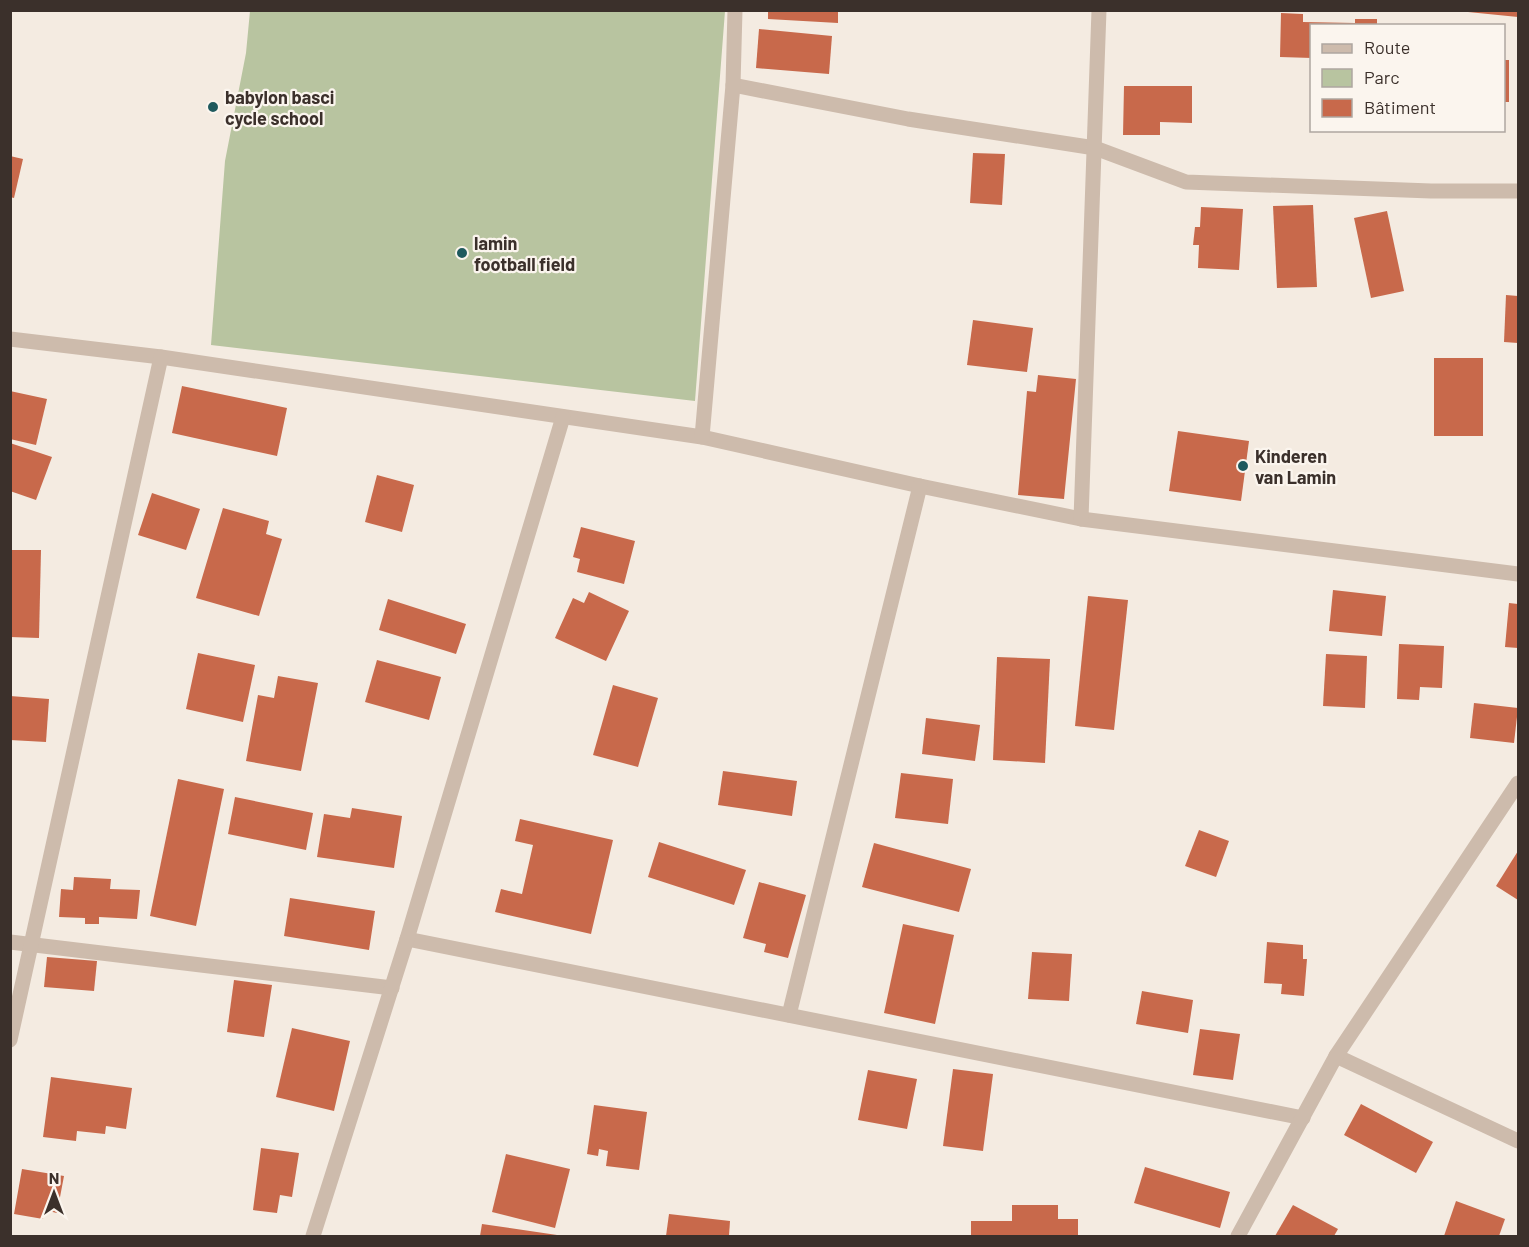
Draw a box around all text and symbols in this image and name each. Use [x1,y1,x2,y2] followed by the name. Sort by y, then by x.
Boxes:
[1310,24,1505,132] legend
[1364,36,1410,58] text: Route
[1364,66,1400,88] text: Parc
[225,86,334,129] place label: babylon basci cycle school
[1364,96,1436,118] text: Bâtiment
[206,100,220,114] marker: babylon basci cycle school
[474,232,575,275] place label: lamin football field
[455,246,469,260] marker: lamin football field
[1255,445,1336,488] place label: Kinderen van Lamin
[1236,459,1250,473] marker: Kinderen van Lamin
[24,1163,84,1223] north arrow
[49,1168,59,1187] text: N

